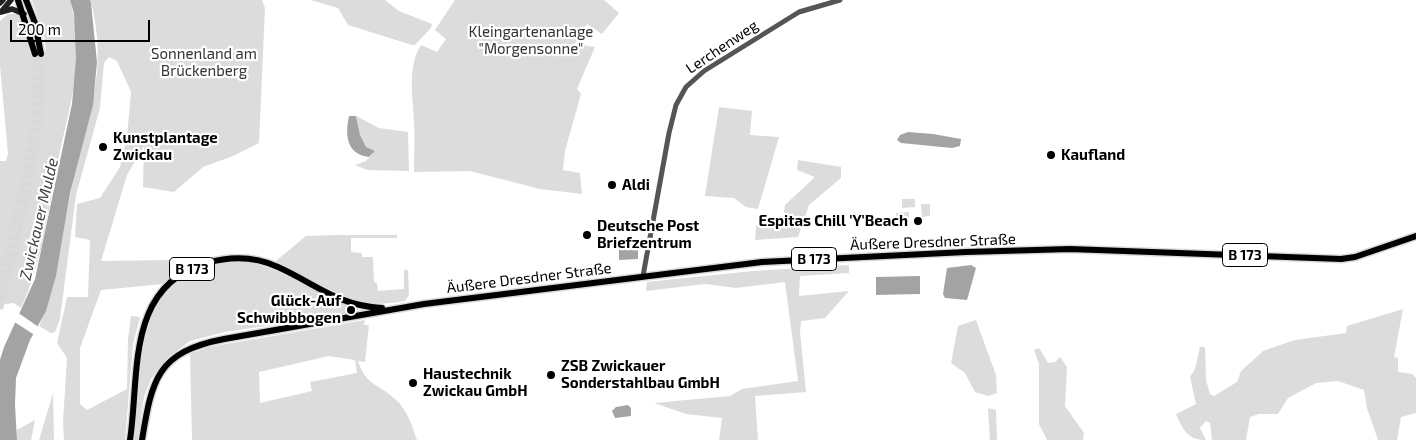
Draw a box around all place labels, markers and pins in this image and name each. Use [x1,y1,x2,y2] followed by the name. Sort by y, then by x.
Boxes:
[113,129,218,164] place label: Kunstplantage Zwickau
[97,141,109,153] marker: Kunstplantage Zwickau
[1061,146,1125,164] place label: Kaufland
[1045,149,1057,161] marker: Kaufland
[622,176,650,194] place label: Aldi
[606,179,618,191] marker: Aldi
[758,212,908,230] place label: Espitas Chill 'Y'Beach
[912,215,924,227] marker: Espitas Chill 'Y'Beach
[597,217,699,252] place label: Deutsche Post Briefzentrum
[581,229,593,241] marker: Deutsche Post Briefzentrum
[237,292,341,327] place label: Glück-Auf Schwibbbogen
[345,304,357,316] marker: Glück-Auf Schwibbbogen
[561,357,720,392] place label: ZSB Zwickauer Sonderstahlbau GmbH
[423,365,528,400] place label: Haustechnik Zwickau GmbH
[545,369,557,381] marker: ZSB Zwickauer Sonderstahlbau GmbH
[407,377,419,389] marker: Haustechnik Zwickau GmbH

